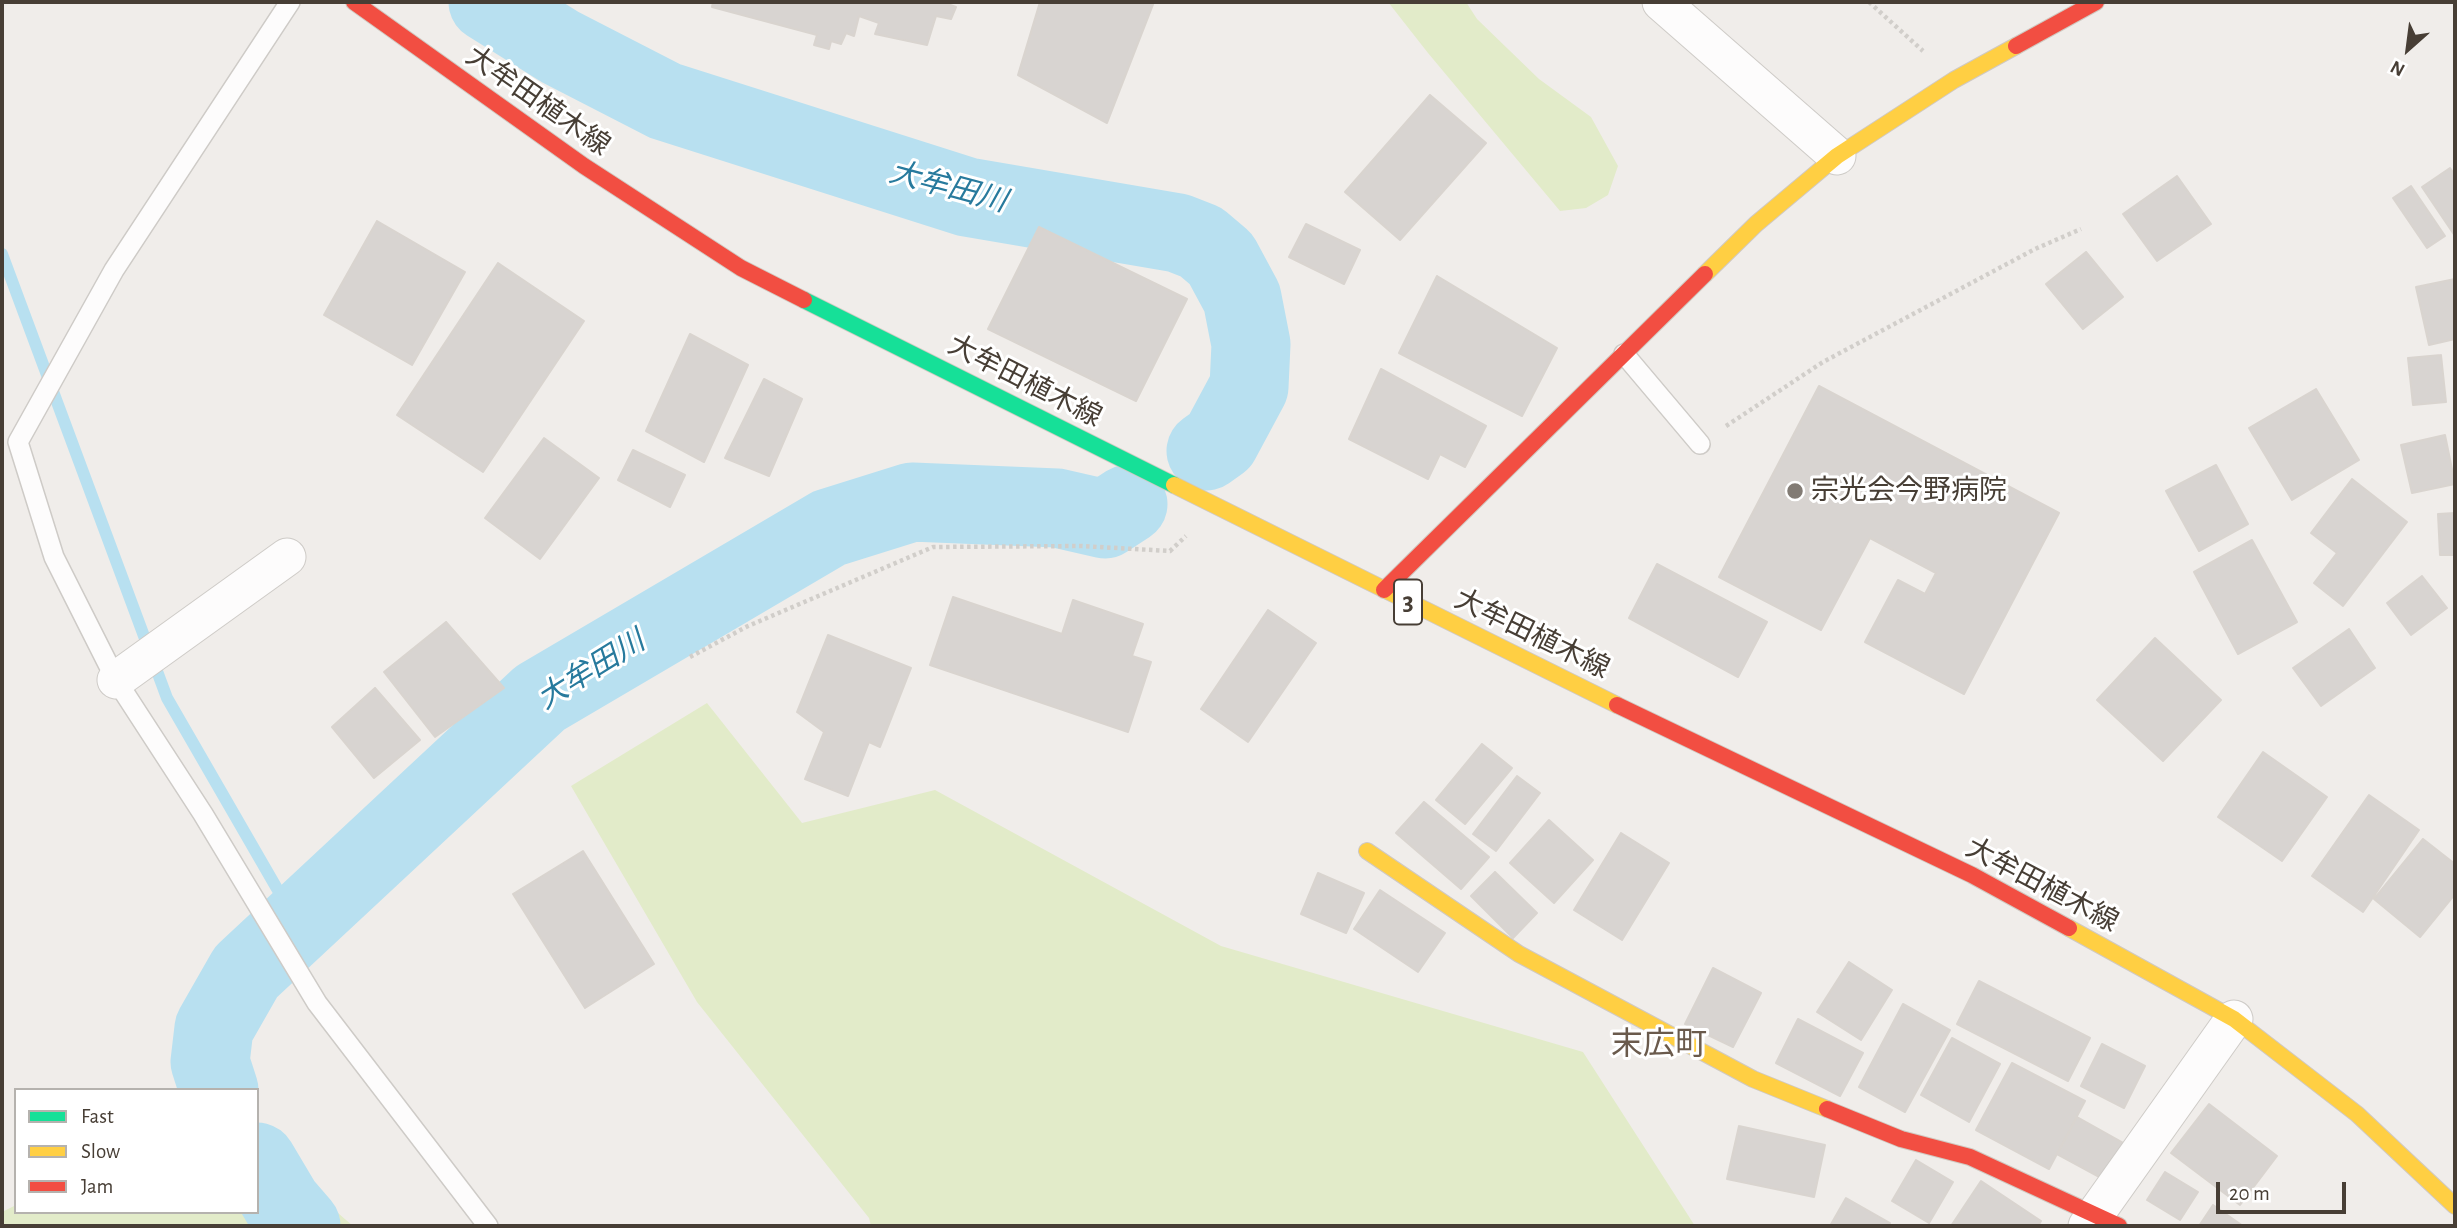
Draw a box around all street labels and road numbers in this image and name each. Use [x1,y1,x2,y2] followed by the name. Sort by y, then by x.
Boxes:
[460,39,616,163] street label: 大牟田植木線
[943,328,1107,434] street label: 大牟田植木線
[1394,580,1422,624] road number: 3
[1449,582,1615,686] street label: 大牟田植木線
[1960,831,2124,939] street label: 大牟田植木線

